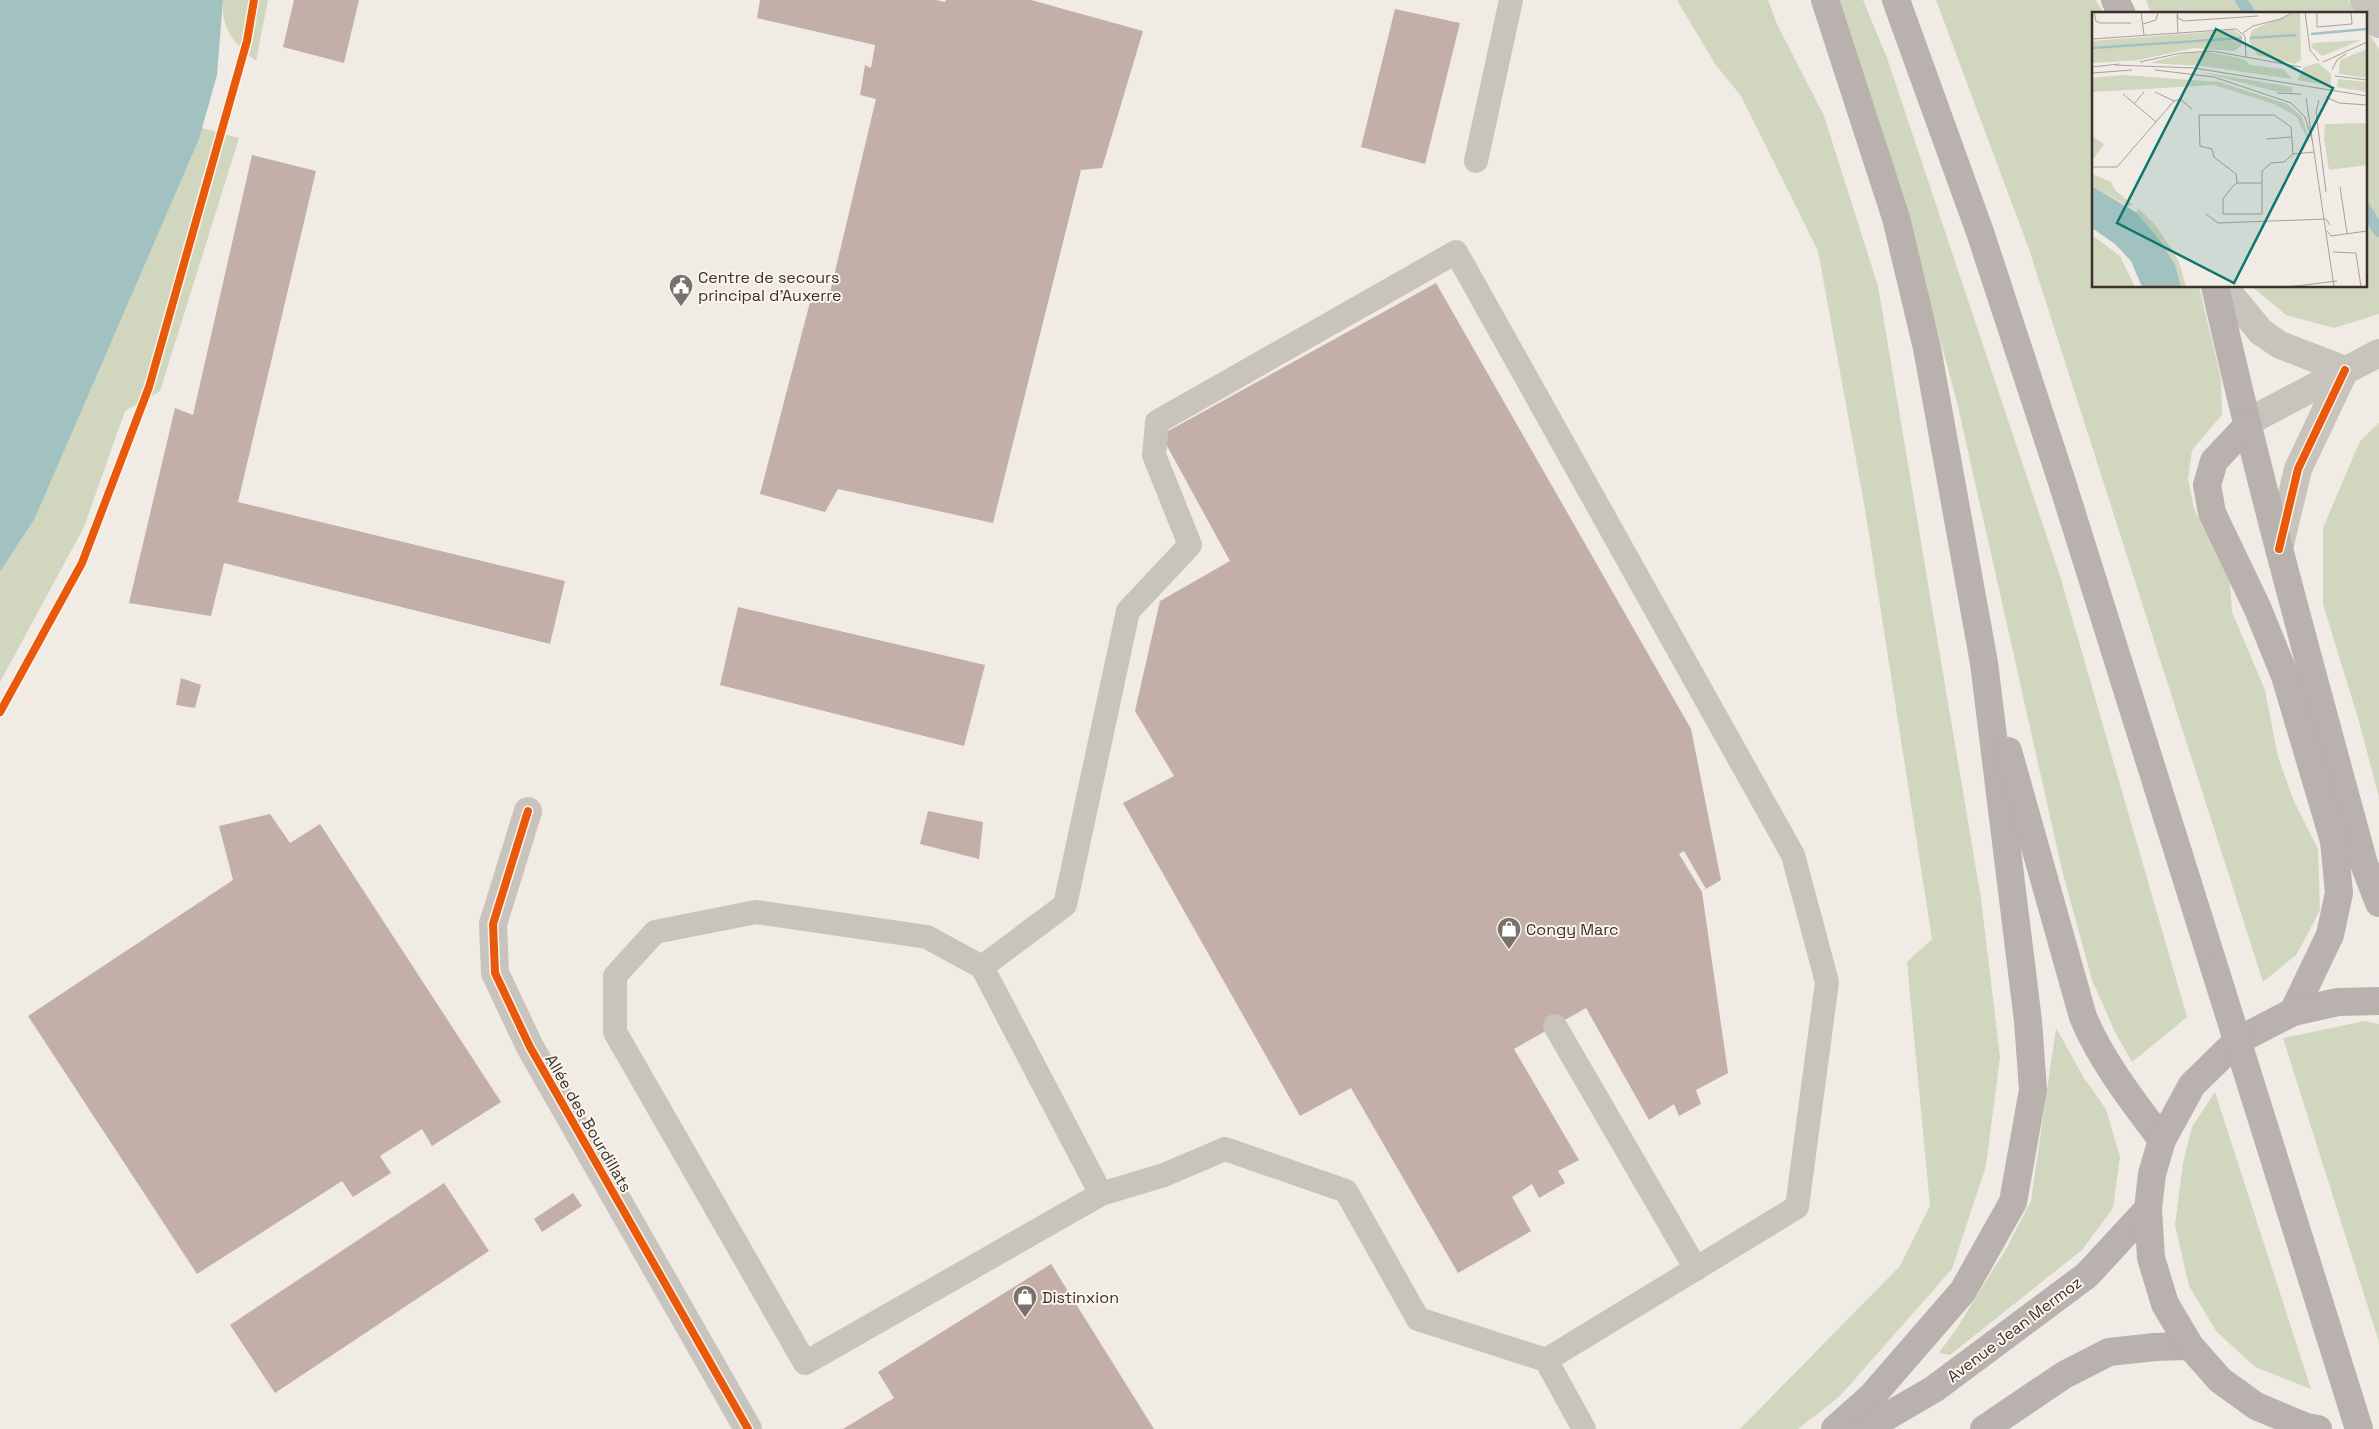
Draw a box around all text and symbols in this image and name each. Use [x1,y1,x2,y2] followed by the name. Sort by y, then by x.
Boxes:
[2092,12,2366,288] inset map
[698,267,842,306] place label: Centre de secours principal d'Auxerre
[668,273,694,307] public building icon: Centre de secours principal d'Auxerre
[1496,916,1522,950] shop icon: Congy Marc
[1526,919,1619,940] place label: Congy Marc
[541,1051,637,1196] street label: Allée des Bourdillats
[1943,1272,2086,1387] street label: Avenue Jean Mermoz
[1012,1284,1038,1318] shop icon: Distinxion
[1042,1287,1119,1308] place label: Distinxion

